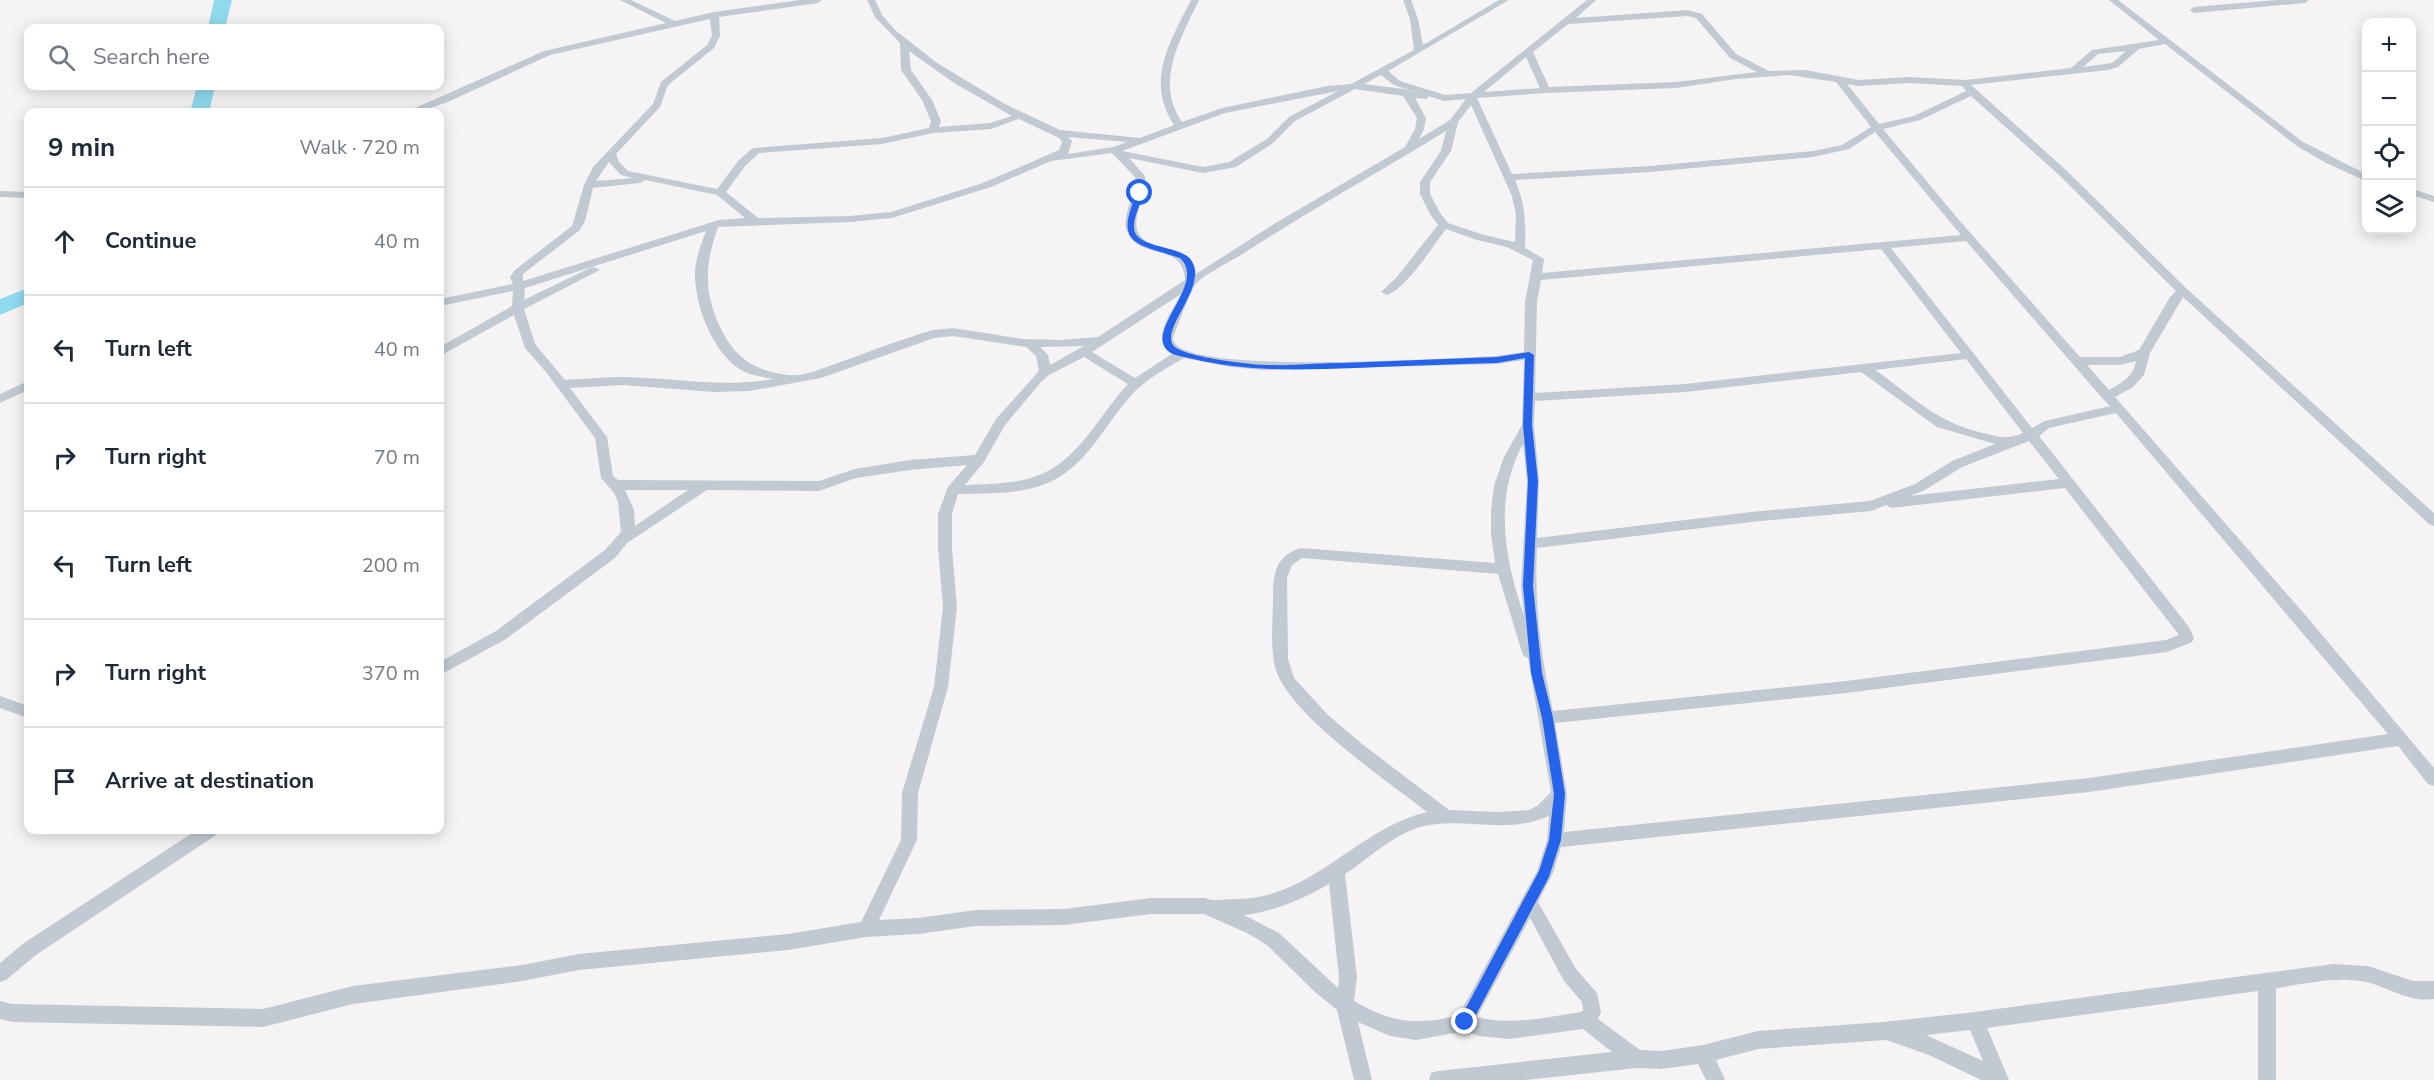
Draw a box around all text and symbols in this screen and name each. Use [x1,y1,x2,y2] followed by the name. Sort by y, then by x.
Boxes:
[2362,18,2416,234] map controls
[2362,18,2416,72] button: +
[24,24,444,90] search box
[45,41,78,74] icon: search
[93,42,210,72] text: Search here
[2362,72,2416,126] button: −
[2362,126,2416,180] button: locate
[48,130,115,165] text: 9 min
[300,134,420,161] text: Walk · 720 m
[1126,179,1152,205] route start
[2362,180,2416,234] button: layers
[48,225,81,258] icon: ahead
[105,226,196,256] text: Continue
[374,228,420,255] text: 40 m
[48,333,81,366] icon: left
[105,334,192,364] text: Turn left
[374,336,420,363] text: 40 m
[48,441,81,474] icon: right
[105,442,206,472] text: Turn right
[374,444,420,471] text: 70 m
[48,549,81,582] icon: left
[105,550,192,580] text: Turn left
[362,552,420,579] text: 200 m
[48,657,81,690] icon: right
[105,658,206,688] text: Turn right
[362,660,420,687] text: 370 m
[48,765,81,798] icon: arrive
[105,766,314,796] text: Arrive at destination
[1451,1008,1477,1034] route end

